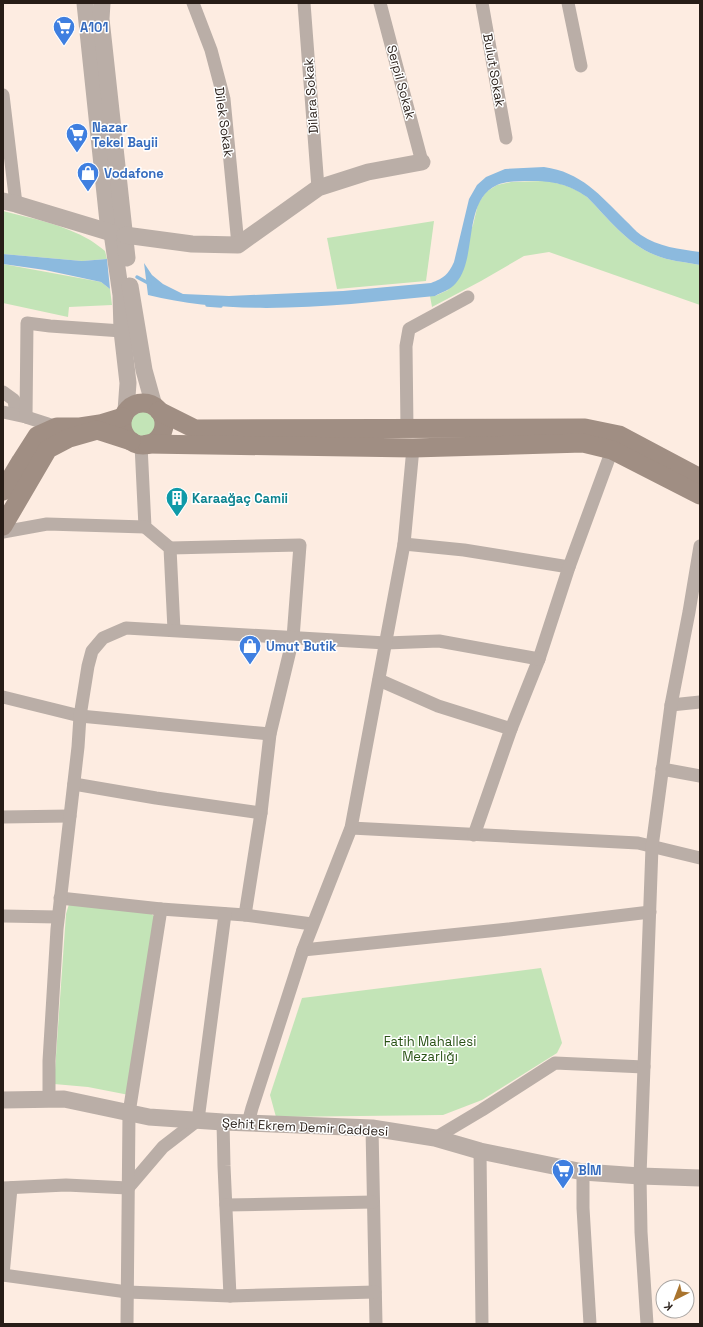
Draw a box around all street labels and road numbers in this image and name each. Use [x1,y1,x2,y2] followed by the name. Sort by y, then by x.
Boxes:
[479,32,509,108] street label: Bulut Sokak
[383,43,419,121] street label: Serpil Sokak
[300,58,322,134] street label: Dilara Sokak
[211,86,237,158] street label: Dilek Sokak
[221,1114,389,1140] street label: Şehit Ekrem Demir Caddesi

